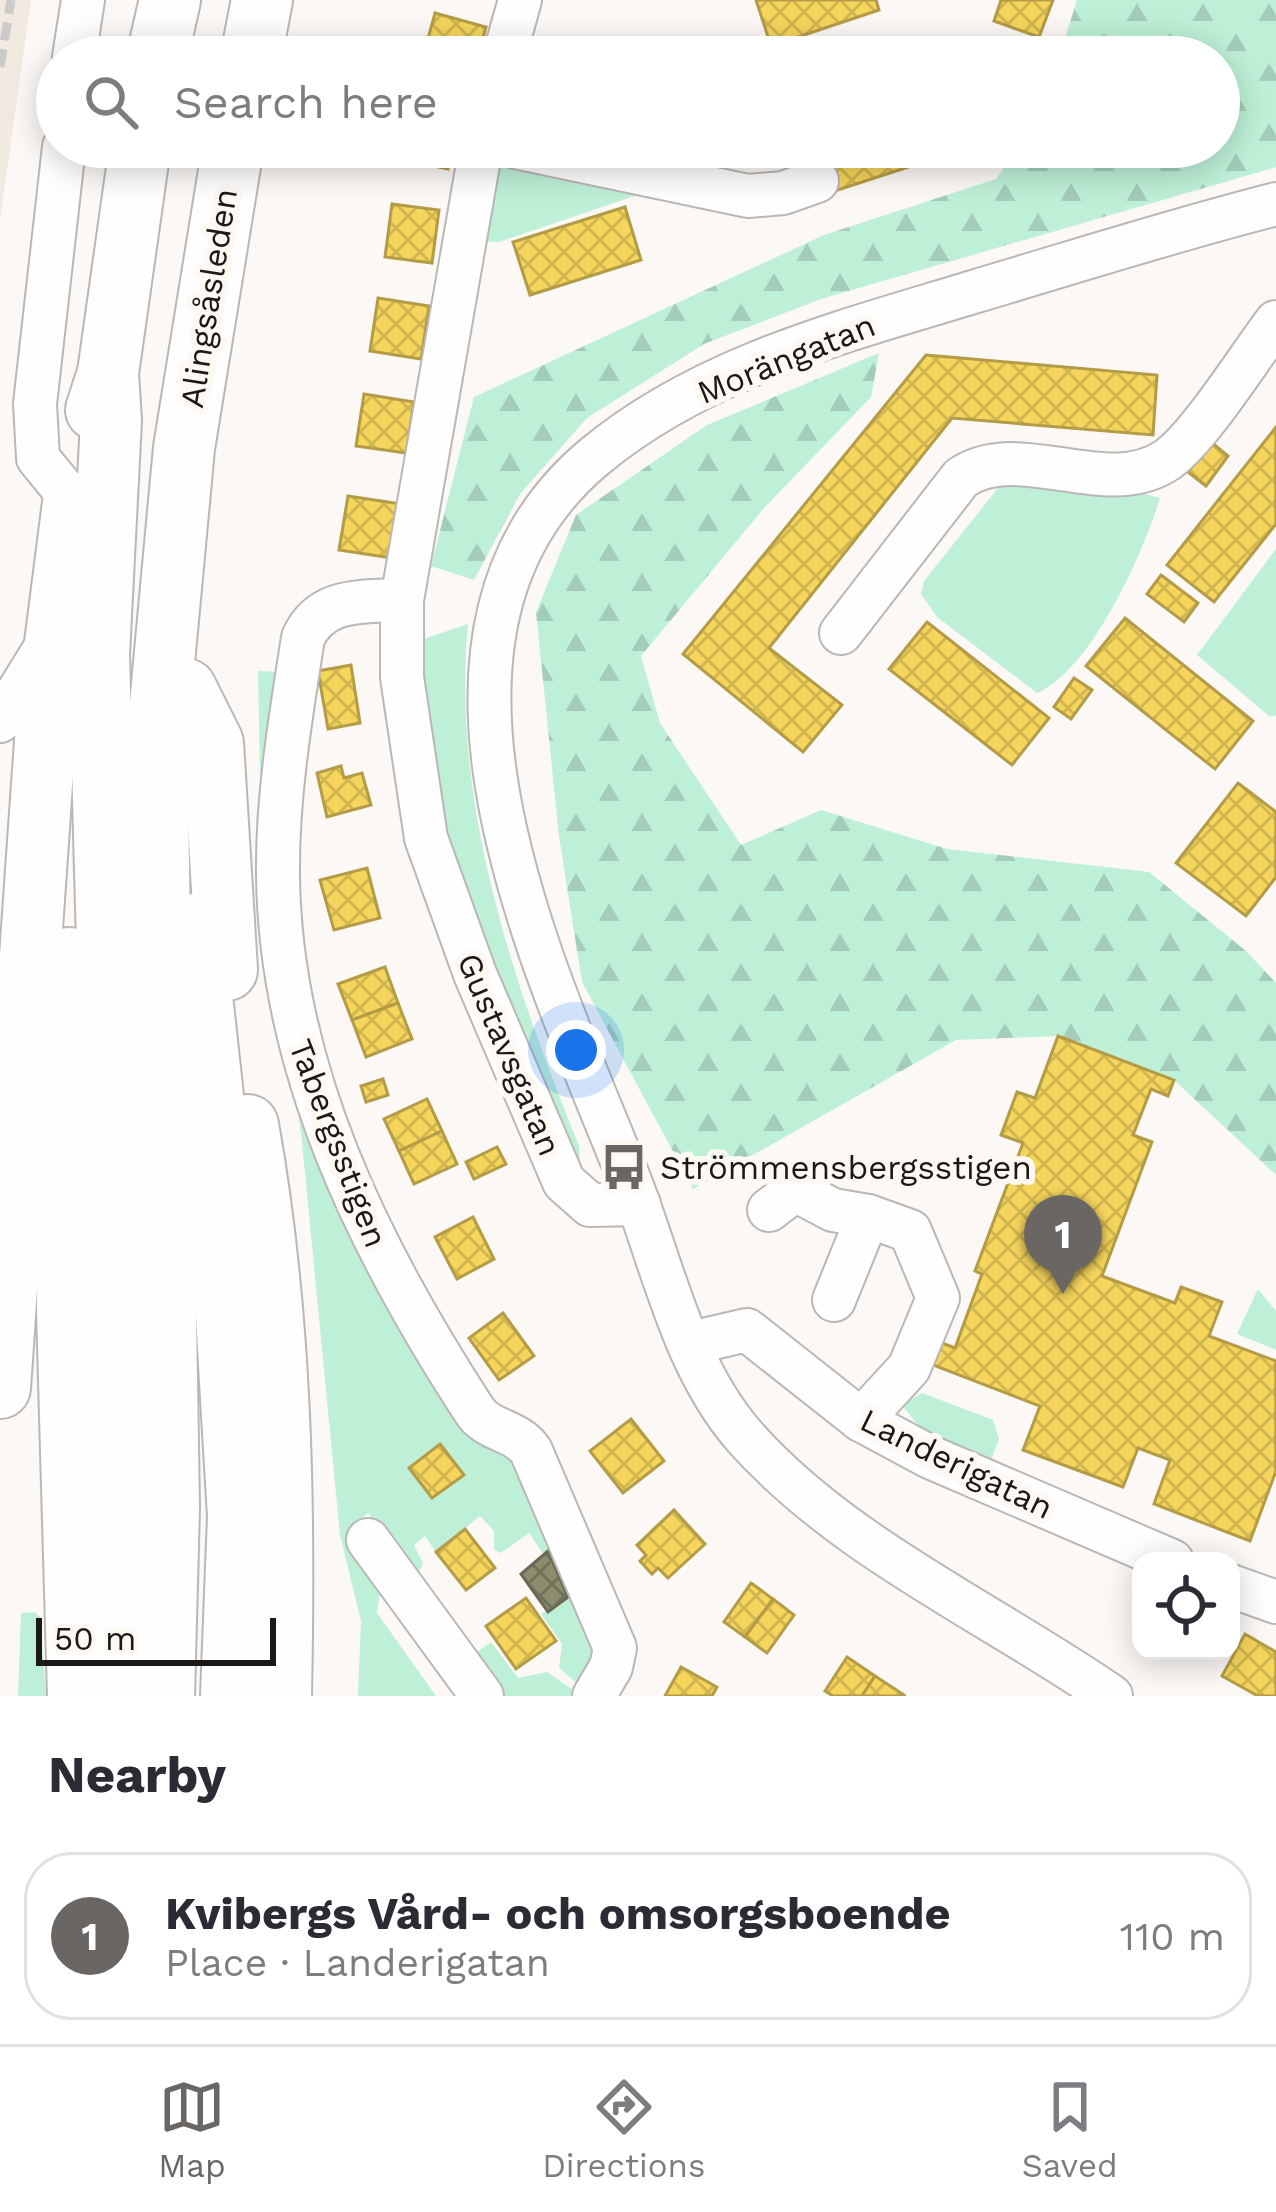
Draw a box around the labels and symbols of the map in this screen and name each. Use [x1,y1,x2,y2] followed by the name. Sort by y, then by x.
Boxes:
[172,186,245,410] street label: Alingsåsleden
[692,305,881,412] street label: Morängatan
[449,947,570,1161] street label: Gustavsgatan
[546,1020,606,1080] your location
[281,1034,396,1253] street label: Tabergsstigen
[599,1142,649,1192] bus stop icon: Strömmensbergsstigen
[660,1148,1032,1187] place label: Strömmensbergsstigen
[1024,1195,1102,1294] pin: 1
[854,1400,1059,1527] street label: Landerigatan
[36,1612,276,1665] scale bar

